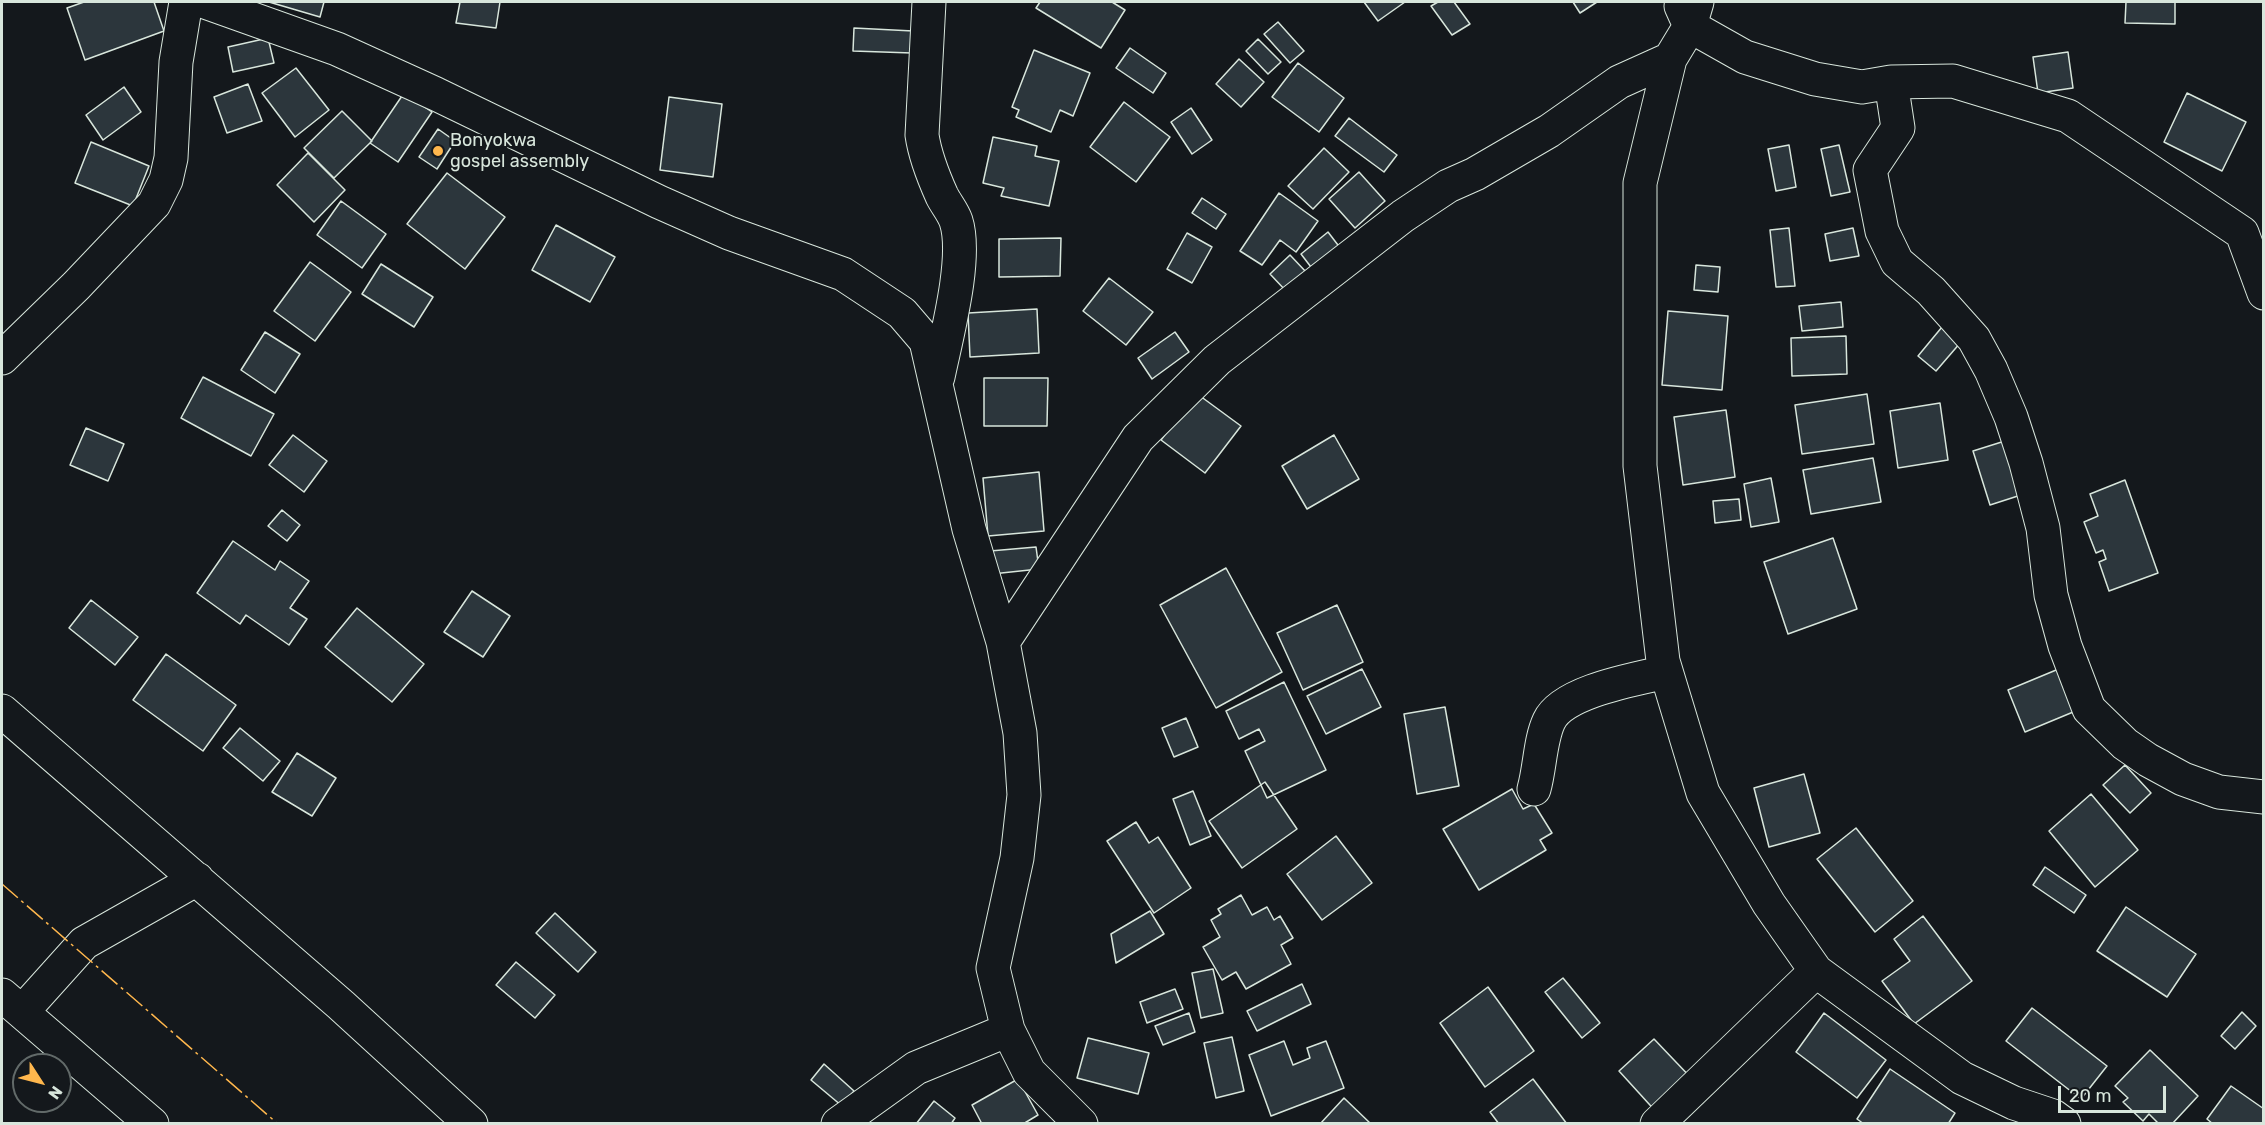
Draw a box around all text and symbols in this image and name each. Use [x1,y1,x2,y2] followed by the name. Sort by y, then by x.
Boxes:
[450,130,589,172] place label: Bonyokwa gospel assembly
[431,144,445,158] marker: Bonyokwa gospel assembly
[12,1053,72,1113] north arrow
[2061,1074,2169,1112] scale bar
[44,1082,66,1103] text: N
[2069,1085,2111,1107] text: 20 m

